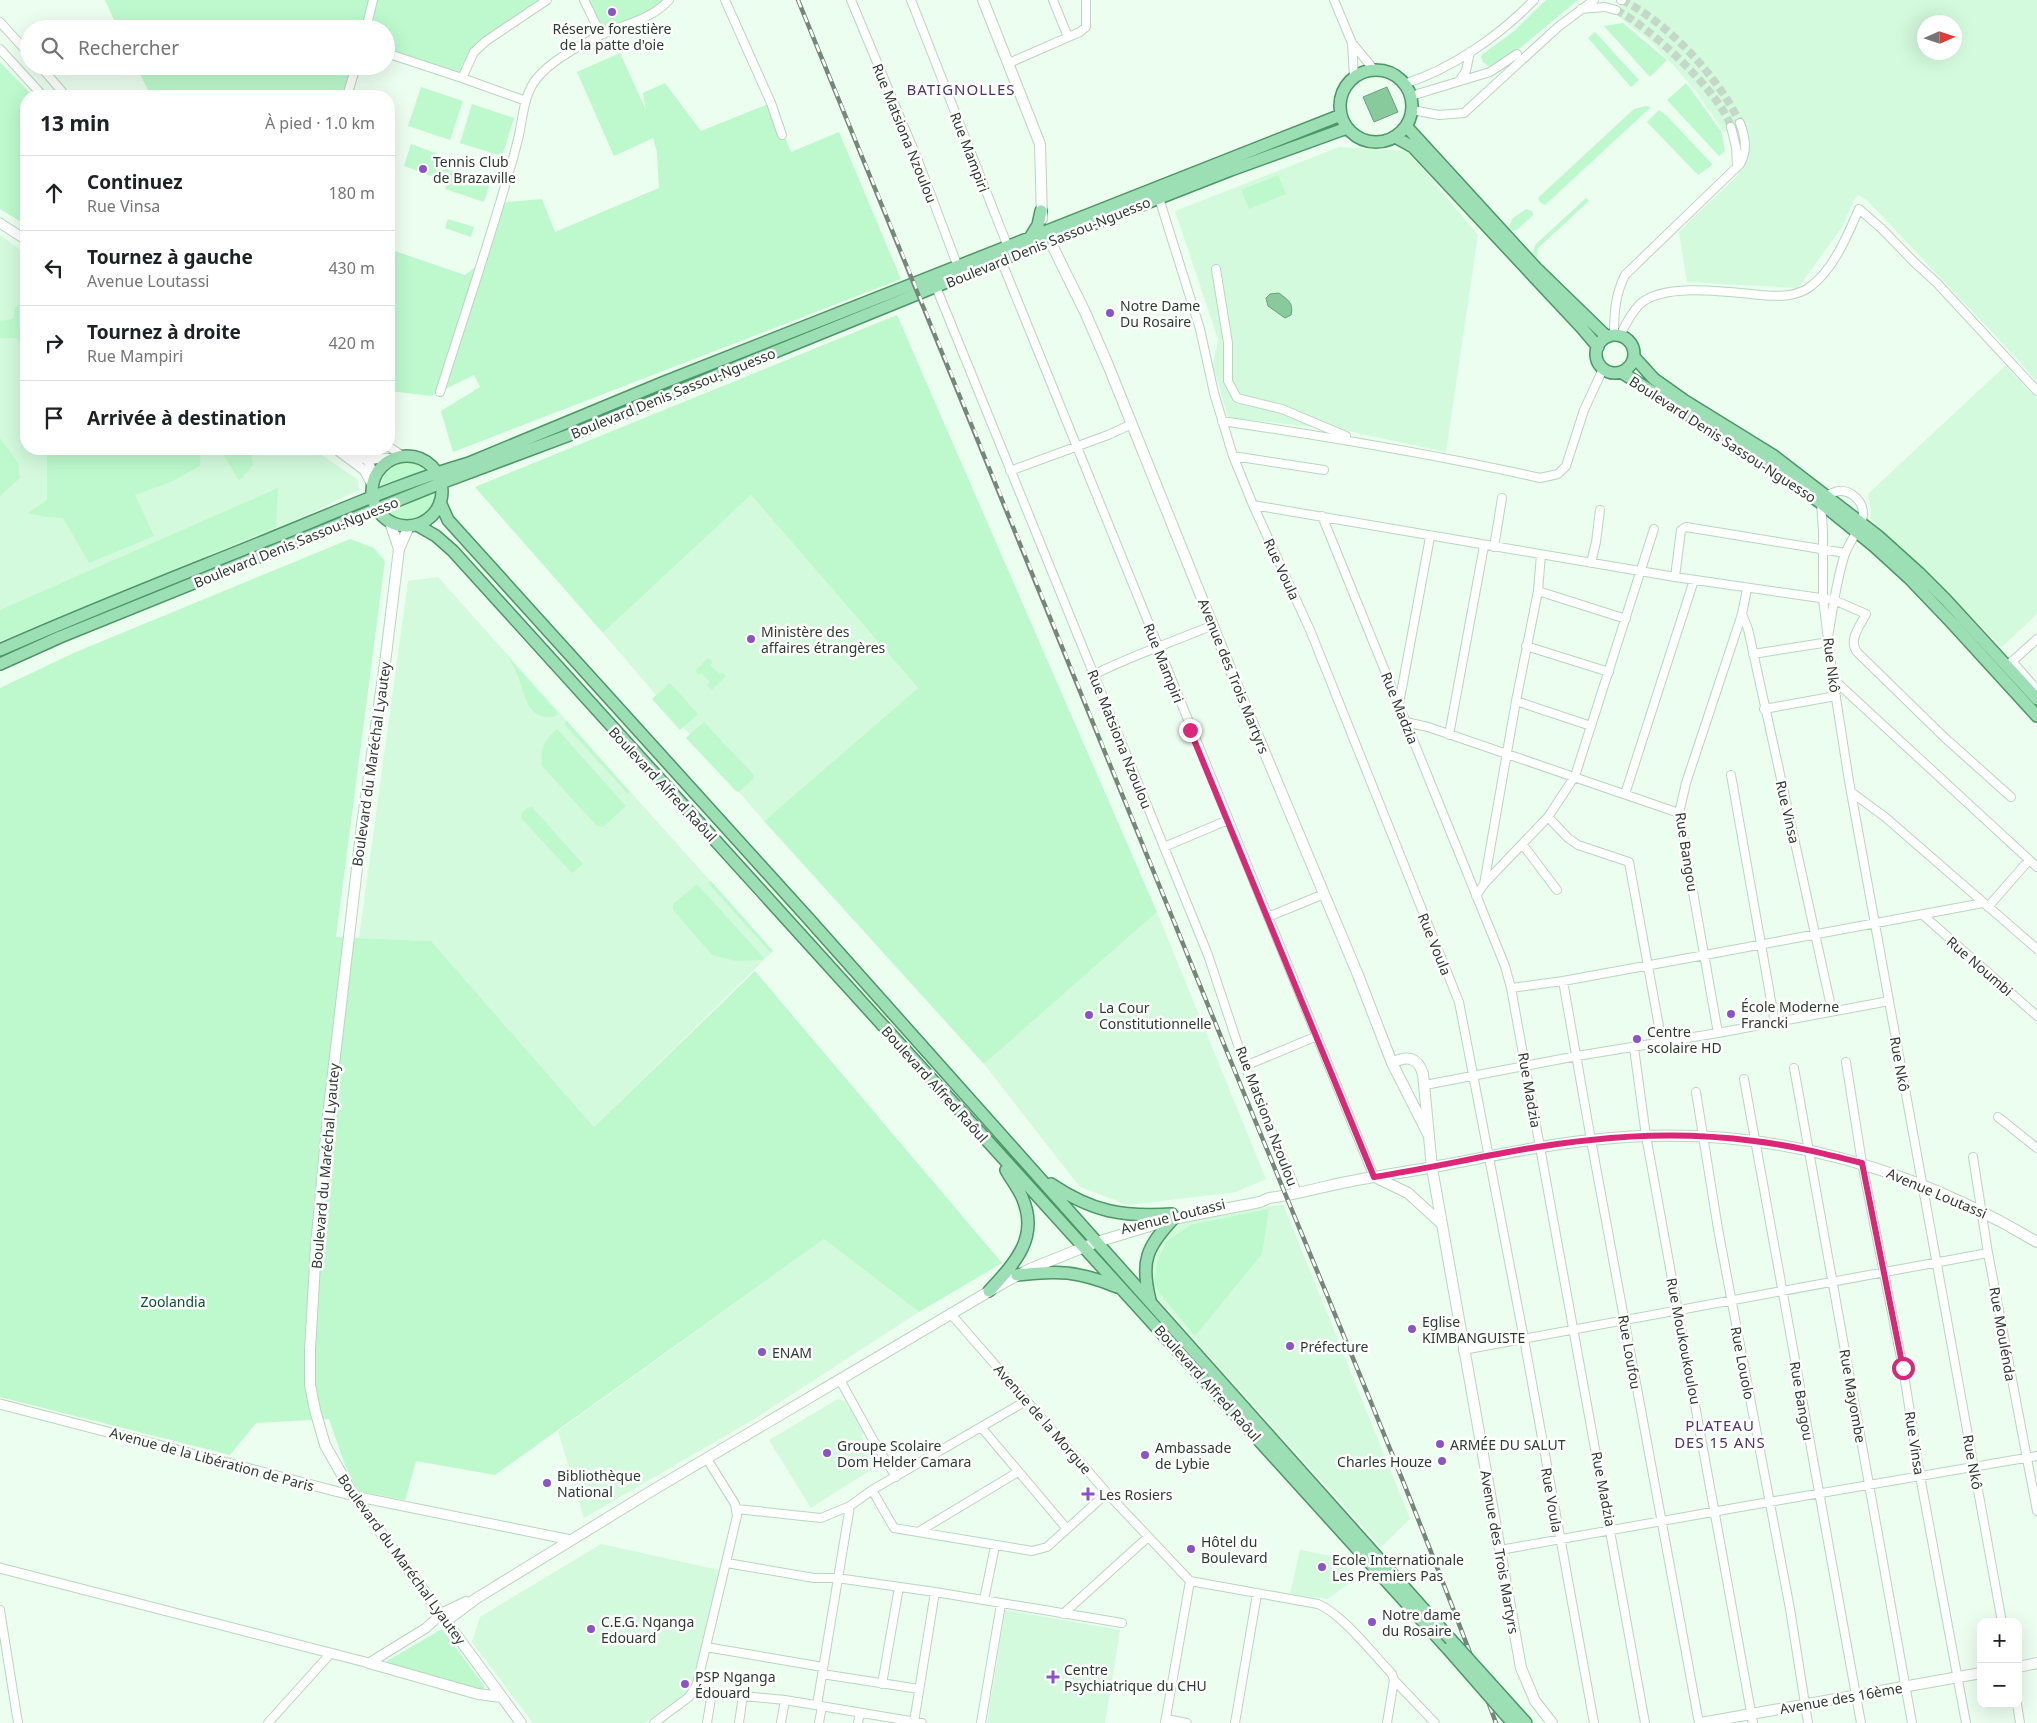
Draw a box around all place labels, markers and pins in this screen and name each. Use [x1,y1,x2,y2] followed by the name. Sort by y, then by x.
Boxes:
[606,6,618,18] marker: Réserve forestière de la patte d'oie
[553,19,672,54] place label: Réserve forestière de la patte d'oie
[433,152,516,187] place label: Tennis Club de Brazaville
[417,163,429,175] marker: Tennis Club de Brazaville
[1120,296,1200,331] place label: Notre Dame Du Rosaire
[1104,307,1116,319] marker: Notre Dame Du Rosaire
[761,622,886,657] place label: Ministère des affaires étrangères
[745,633,757,645] marker: Ministère des affaires étrangères
[1741,997,1839,1032] place label: École Moderne Francki
[1099,998,1212,1033] place label: La Cour Constitutionnelle
[1725,1008,1737,1020] marker: École Moderne Francki
[1083,1009,1095,1021] marker: La Cour Constitutionnelle
[1647,1022,1722,1057] place label: Centre scolaire HD
[1631,1033,1643,1045] marker: Centre scolaire HD
[1422,1312,1525,1347] place label: Eglise KIMBANGUISTE
[1406,1323,1418,1335] marker: Eglise KIMBANGUISTE
[1300,1337,1369,1356] place label: Préfecture
[1284,1340,1296,1352] marker: Préfecture
[772,1343,812,1362] place label: ENAM
[756,1346,768,1358] marker: ENAM
[1450,1435,1566,1454] place label: ARMÉE DU SALUT
[837,1436,971,1471] place label: Groupe Scolaire Dom Helder Camara
[1155,1438,1231,1473] place label: Ambassade de Lybie
[1434,1438,1446,1450] marker: ARMÉE DU SALUT
[821,1447,833,1459] marker: Groupe Scolaire Dom Helder Camara
[1139,1449,1151,1461] marker: Ambassade de Lybie
[1337,1452,1432,1471] place label: Charles Houze
[1436,1455,1448,1467] marker: Charles Houze
[557,1466,641,1501] place label: Bibliothèque National
[541,1477,553,1489] marker: Bibliothèque National
[1099,1485,1173,1504] place label: Les Rosiers
[1081,1487,1095,1501] marker: Les Rosiers
[1201,1532,1268,1567] place label: Hôtel du Boulevard
[1185,1543,1197,1555] marker: Hôtel du Boulevard
[1332,1550,1464,1585] place label: Ecole Internationale Les Premiers Pas
[1316,1561,1328,1573] marker: Ecole Internationale Les Premiers Pas
[1382,1605,1461,1640] place label: Notre dame du Rosaire
[601,1612,694,1647] place label: C.E.G. Nganga Edouard
[1366,1616,1378,1628] marker: Notre dame du Rosaire
[585,1623,597,1635] marker: C.E.G. Nganga Edouard
[1064,1660,1207,1695] place label: Centre Psychiatrique du CHU
[695,1667,776,1702] place label: PSP Nganga Édouard
[1046,1670,1060,1684] marker: Centre Psychiatrique du CHU
[679,1678,691,1690] marker: PSP Nganga Édouard

